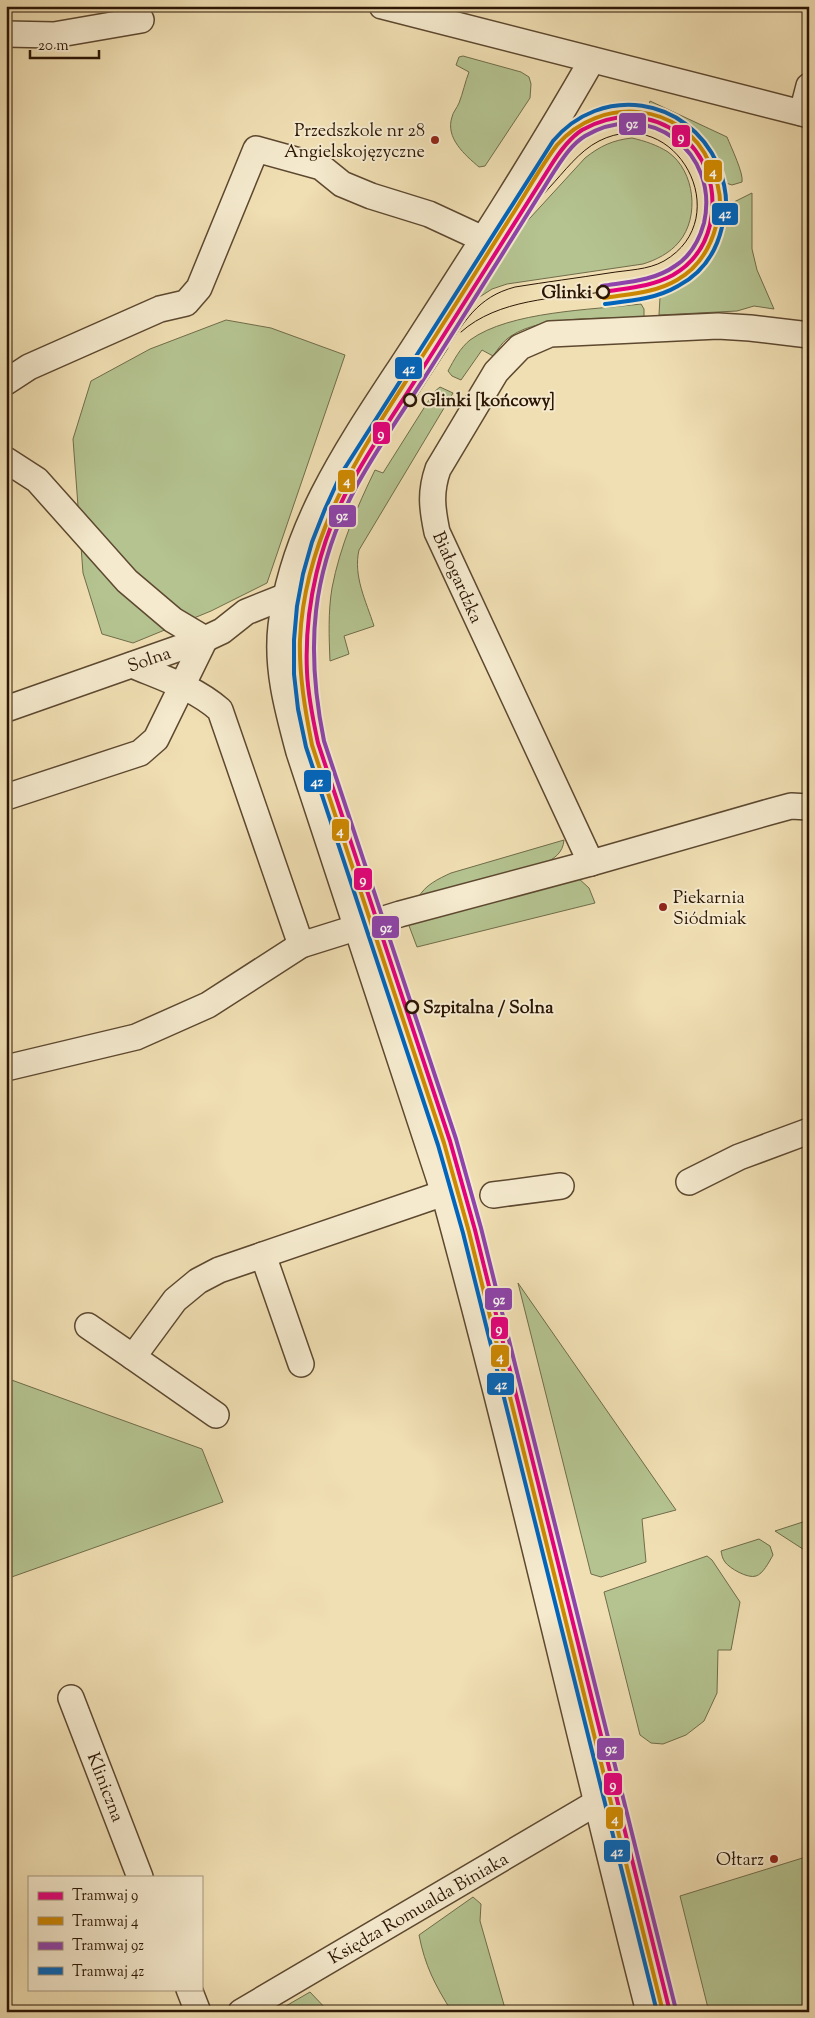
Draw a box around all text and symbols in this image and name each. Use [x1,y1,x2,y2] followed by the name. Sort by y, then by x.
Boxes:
[30,28,99,60] scale bar
[38,36,69,57] text: 20 m
[618,112,647,136] line badge: 9z
[626,115,639,135] text: 9z
[284,119,425,166] place label: Przedszkole nr 28 Angielskojęzyczne
[671,124,691,148] line badge: 9
[678,128,685,148] text: 9
[429,134,441,146] marker: Przedszkole nr 28 Angielskojęzyczne
[703,159,723,183] line badge: 4
[708,163,717,183] text: 4
[711,202,739,226] line badge: 4z
[718,205,732,225] text: 4z
[542,281,593,307] place label: Glinki
[596,285,610,299] marker: Glinki
[394,356,423,380] line badge: 4z
[402,360,416,380] text: 4z
[421,389,555,415] place label: Glinki [końcowy]
[403,393,417,407] marker: Glinki [końcowy]
[372,421,391,445] line badge: 9
[378,425,385,445] text: 9
[337,469,356,493] line badge: 4
[342,472,351,492] text: 4
[328,504,357,528] line badge: 9z
[336,507,349,527] text: 9z
[424,528,488,628] street label: Białogardzka
[124,641,175,680] street label: Solna
[303,769,332,793] line badge: 4z
[310,773,324,793] text: 4z
[331,818,350,842] line badge: 4
[335,822,344,842] text: 4
[353,867,373,891] line badge: 9
[360,871,367,891] text: 9
[673,886,747,933] place label: Piekarnia Siódmiak
[657,901,669,913] marker: Piekarnia Siódmiak
[371,915,400,939] line badge: 9z
[380,919,393,939] text: 9z
[423,996,554,1022] place label: Szpitalna / Solna
[405,1000,419,1014] marker: Szpitalna / Solna
[484,1287,513,1311] line badge: 9z
[493,1291,506,1311] text: 9z
[490,1316,509,1340] line badge: 9
[496,1320,503,1340] text: 9
[490,1344,510,1368] line badge: 4
[495,1348,504,1368] text: 4
[486,1372,515,1396] line badge: 4z
[494,1376,508,1396] text: 4z
[596,1737,625,1761] line badge: 9z
[605,1740,618,1760] text: 9z
[79,1749,129,1826] street label: Kliniczna
[603,1772,623,1796] line badge: 9
[610,1776,617,1796] text: 9
[605,1806,624,1830] line badge: 4
[610,1810,619,1830] text: 4
[603,1839,631,1863] line badge: 4z
[610,1843,624,1863] text: 4z
[324,1847,514,1972] street label: Księdza Romualda Biniaka
[716,1848,764,1874] place label: Ołtarz
[768,1853,780,1865] marker: Ołtarz
[28,1876,202,1990] legend
[72,1886,138,1907] text: Tramwaj 9
[72,1912,139,1933] text: Tramwaj 4
[72,1936,144,1957] text: Tramwaj 9z
[72,1962,145,1983] text: Tramwaj 4z

